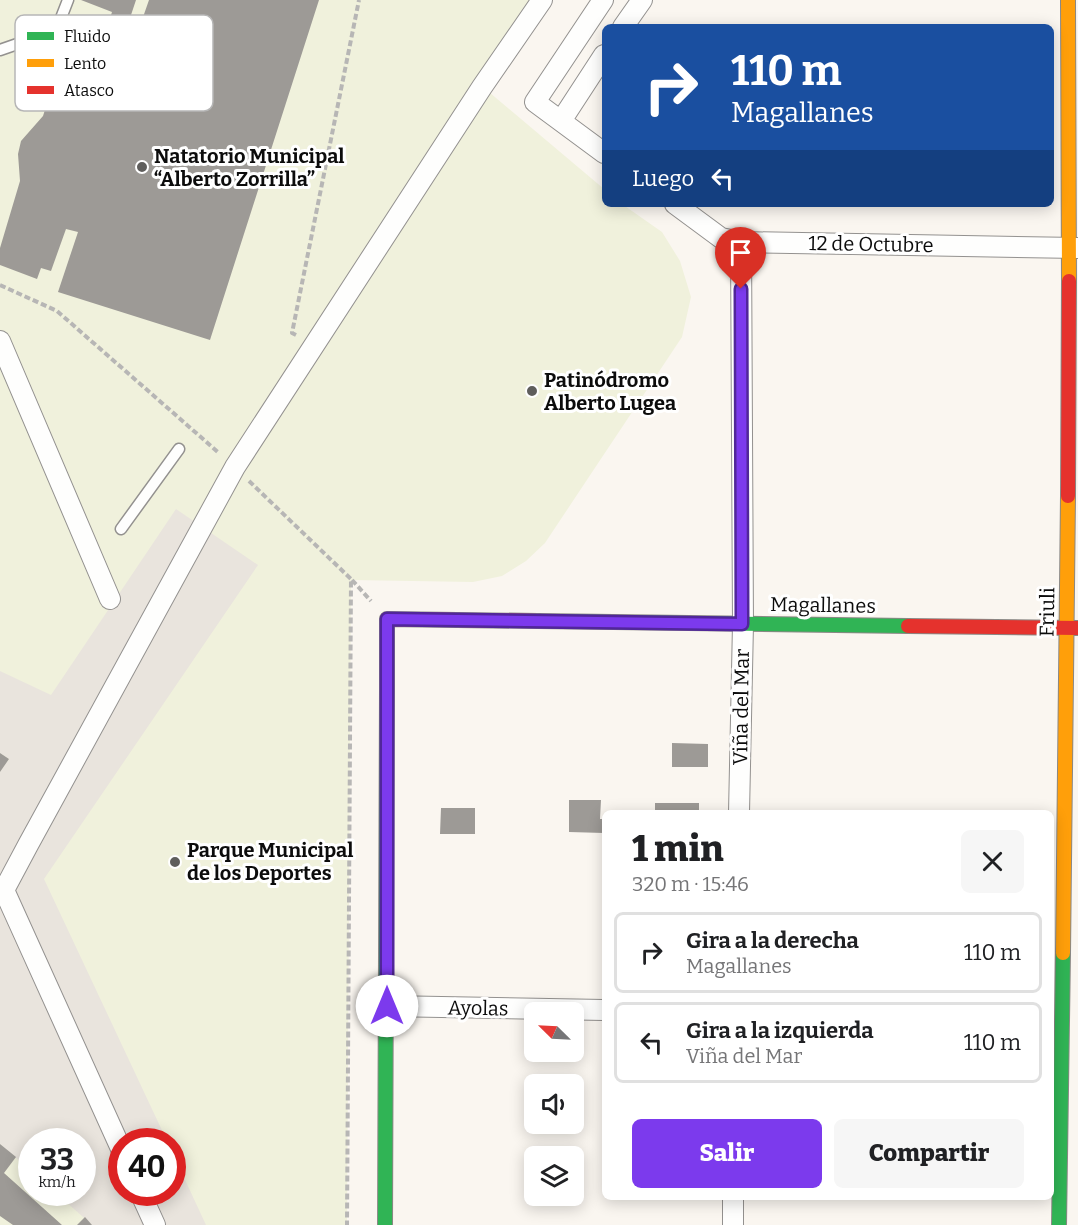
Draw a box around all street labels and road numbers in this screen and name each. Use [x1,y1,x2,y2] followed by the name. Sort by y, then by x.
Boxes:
[808,231,934,257] street label: 12 de Octubre
[1035,587,1059,637] street label: Friuli
[770,592,876,618] street label: Magallanes
[728,648,754,765] street label: Viña del Mar
[447,995,509,1021] street label: Ayolas

